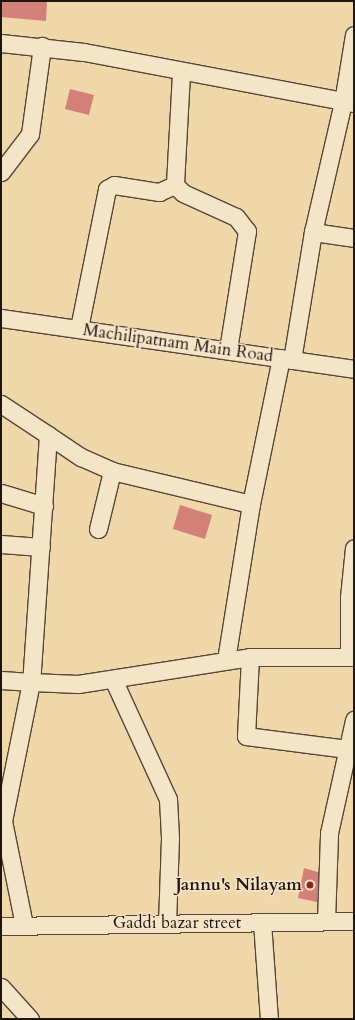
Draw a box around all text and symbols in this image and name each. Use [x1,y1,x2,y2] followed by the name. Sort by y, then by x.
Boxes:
[82,320,274,366] street label: Machilipatnam Main Road
[175,875,302,895] place label: Jannu's Nilayam
[305,880,315,890] marker: Jannu's Nilayam
[113,913,241,933] street label: Gaddi bazar street

